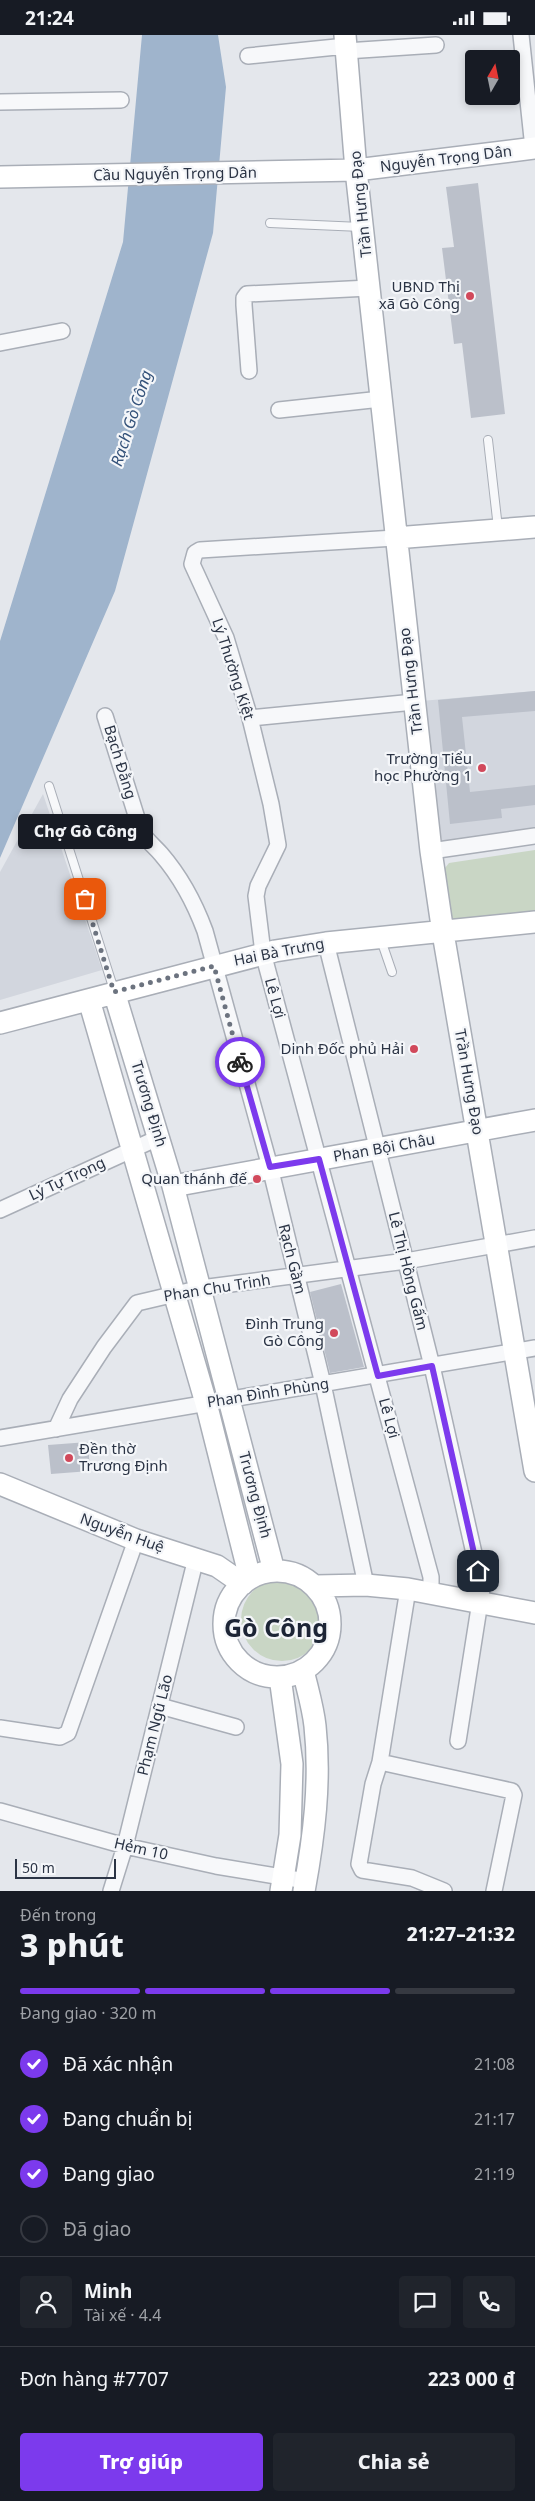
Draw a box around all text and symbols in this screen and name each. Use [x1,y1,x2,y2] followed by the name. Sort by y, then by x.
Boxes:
[25,5,74,31] text: 21:24
[465,50,520,105] north arrow
[465,50,520,105] map controls
[379,140,513,176] street label: Nguyễn Trọng Dân
[344,150,376,258] street label: Trần Hưng Đạo
[93,162,257,184] street label: Cầu Nguyễn Trọng Dân
[379,276,460,313] place label: UBND Thị xã Gò Công
[464,290,476,302] marker: UBND Thị xã Gò Công
[105,367,157,469] water label: Rạch Gò Công
[208,615,260,723] street label: Lý Thường Kiệt
[394,627,426,736] street label: Trần Hưng Đạo
[100,722,142,801] street label: Bạch Đằng
[374,748,472,785] place label: Trường Tiểu học Phường 1
[476,762,488,774] marker: Trường Tiểu học Phường 1
[18,814,152,849] callout: Chợ Gò Công
[34,820,137,842] text: Chợ Gò Công
[64,878,106,920] pin
[71,885,99,913] icon: bag
[232,932,326,970] street label: Hai Bà Trưng
[261,975,291,1020] street label: Lê Lợi
[451,1027,489,1136] street label: Trần Hưng Đạo
[215,1037,265,1087] courier
[281,1038,404,1058] place label: Dinh Đốc phủ Hải
[408,1043,420,1055] marker: Dinh Đốc phủ Hải
[226,1048,254,1076] icon: bike
[127,1058,173,1149] street label: Trương Định
[331,1128,436,1166] street label: Phan Bội Châu
[25,1152,108,1205] street label: Lý Tự Trọng
[141,1168,248,1188] place label: Quan thánh đế
[251,1173,263,1185] marker: Quan thánh đế
[385,1209,433,1332] street label: Lê Thị Hồng Gấm
[275,1222,311,1296] street label: Rạch Gầm
[162,1269,272,1305] street label: Phan Chu Trinh
[245,1313,324,1350] place label: Đình Trung Gò Công
[328,1327,340,1339] marker: Đình Trung Gò Công
[205,1372,330,1412] street label: Phan Đình Phùng
[375,1395,405,1440] street label: Lê Lợi
[79,1438,168,1475] place label: Đền thờ Trương Định
[235,1449,277,1540] street label: Trương Định
[63,1452,75,1464] marker: Đền thờ Trương Định
[78,1508,167,1557] street label: Nguyễn Huệ
[457,1550,499,1592] pin
[464,1557,492,1585] icon: home
[224,1610,328,1644] district label: Gò Công
[132,1672,176,1778] street label: Phạm Ngũ Lão
[112,1832,170,1864] street label: Hẻm 10
[15,1856,116,1879] scale bar
[22,1858,55,1877] text: 50 m
[20,1904,96,1926] text: Đến trong
[407,1921,515,1947] text: 21:27–21:32
[20,1923,124,1966] text: 3 phút
[20,2002,156,2024] text: Đang giao · 320 m
[20,2050,48,2078] icon: check
[63,2051,173,2077] text: Đã xác nhận
[474,2053,515,2075] text: 21:08
[20,2105,48,2133] icon: check
[63,2106,192,2132] text: Đang chuẩn bị
[474,2108,515,2130] text: 21:17
[20,2160,48,2188] icon: check
[63,2161,155,2187] text: Đang giao
[474,2163,515,2185] text: 21:19
[63,2216,131,2242] text: Đã giao
[20,2276,72,2328] button: person
[399,2276,451,2328] button: chat
[463,2276,515,2328] button: phone
[84,2278,132,2304] text: Minh
[84,2304,161,2326] text: Tài xế · 4.4
[20,2366,169,2392] text: Đơn hàng #7707
[428,2366,515,2392] text: 223 000 ₫
[20,2433,263,2491] button: Trợ giúp
[273,2433,515,2491] button: Chia sẻ

